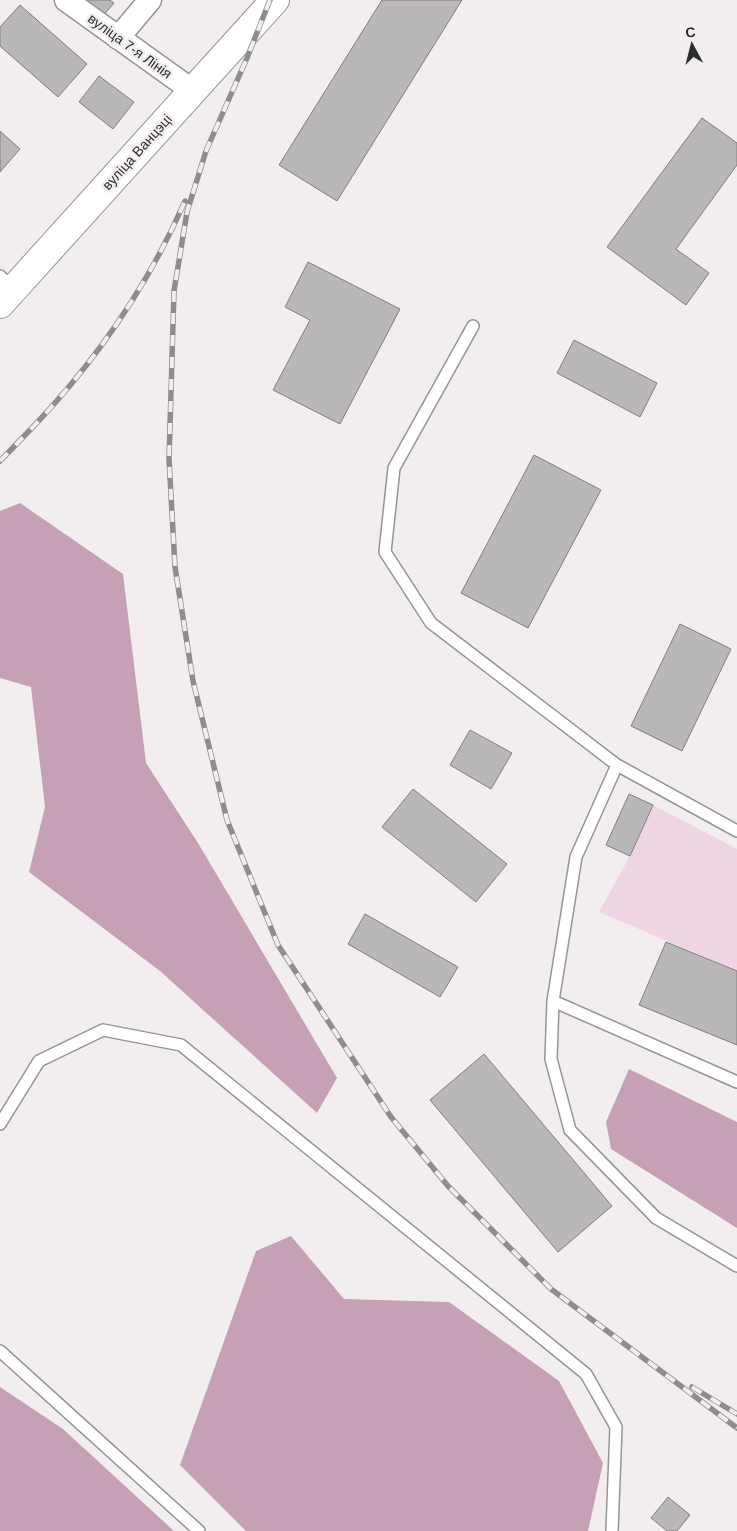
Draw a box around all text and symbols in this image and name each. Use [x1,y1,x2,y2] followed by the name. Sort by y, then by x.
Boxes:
[85,10,175,82] street label: вуліца 7-я Лінія
[667,20,717,70] north arrow
[684,24,696,41] text: С
[99,111,175,193] street label: вуліца Ванцэці

